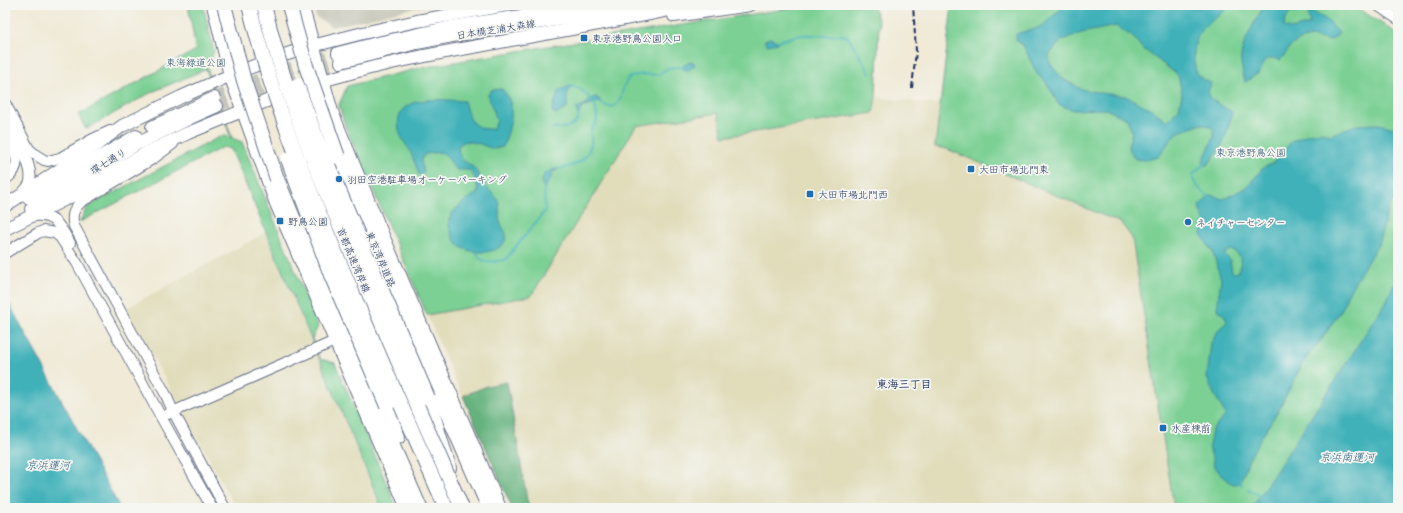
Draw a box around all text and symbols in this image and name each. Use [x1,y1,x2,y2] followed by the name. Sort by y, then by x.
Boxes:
[455,15,537,42] street label: 日本橋芝浦大森線
[592,30,682,45] place label: 東京港野鳥公園入口
[579,33,589,43] marker: 東京港野鳥公園入口
[166,54,226,69] park label: 東海緑道公園
[87,144,129,177] street label: 環七通り
[1216,144,1286,159] park label: 東京港野鳥公園
[979,161,1049,176] place label: 大田市場北門東
[966,164,976,174] marker: 大田市場北門東
[347,171,507,186] place label: 羽田空港駐車場オーケーパーキング
[334,174,344,184] marker: 羽田空港駐車場オーケーパーキング
[818,186,888,201] place label: 大田市場北門西
[805,189,815,199] marker: 大田市場北門西
[288,213,328,228] place label: 野鳥公園
[1196,214,1285,229] place label: ネイチャーセンター
[275,216,285,226] marker: 野鳥公園
[1183,217,1193,227] marker: ネイチャーセンター
[334,225,375,295] street label: 首都高速湾岸線
[363,228,400,289] street label: 東京湾岸道路
[877,375,932,392] district label: 東海三丁目
[1171,420,1211,435] place label: 水産棟前
[1158,423,1168,433] marker: 水産棟前
[1320,448,1376,465] water label: 京浜南運河
[26,456,72,473] water label: 京浜運河

